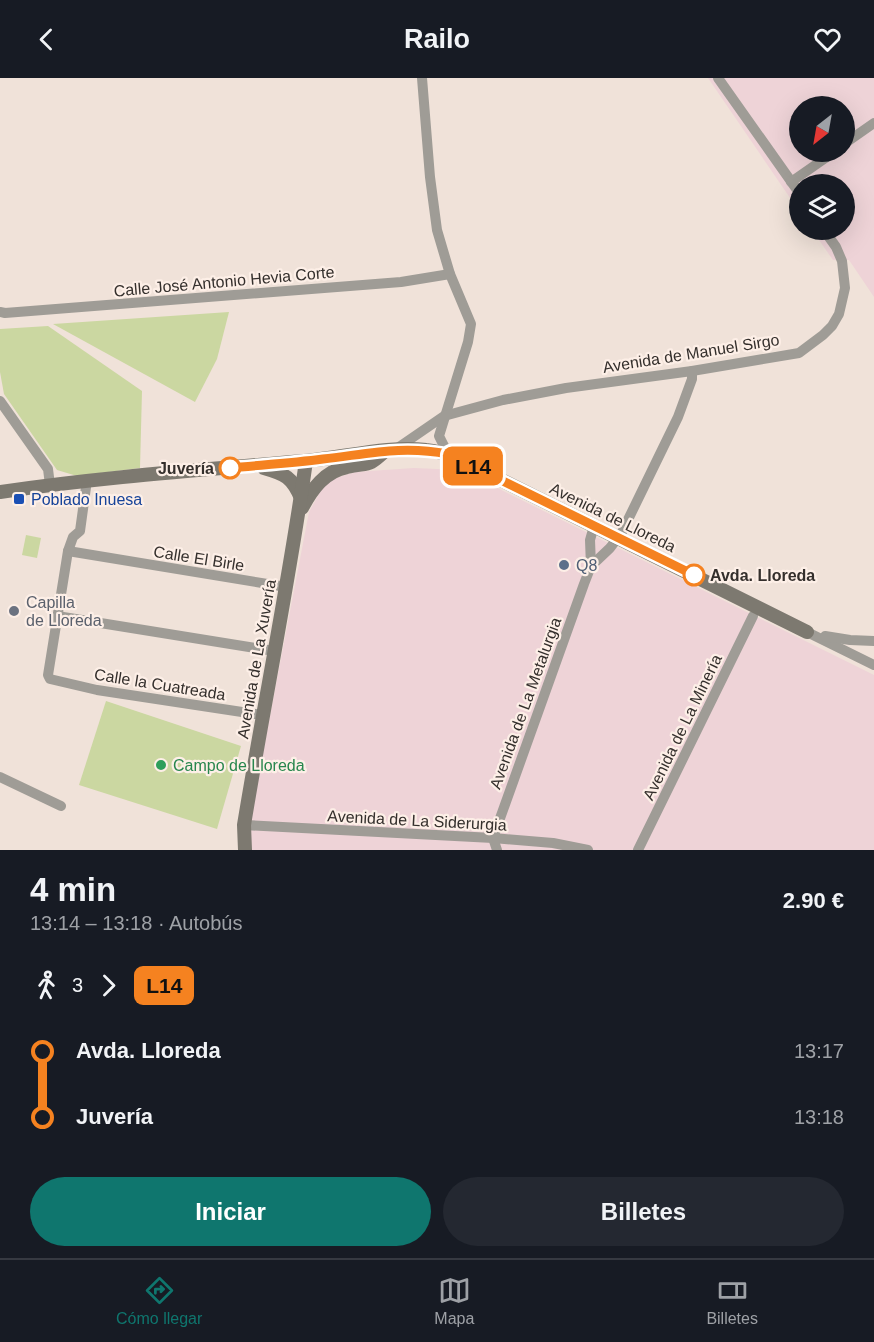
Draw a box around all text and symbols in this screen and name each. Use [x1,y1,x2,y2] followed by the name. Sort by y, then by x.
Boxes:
[30,23,63,56] icon: back
[811,23,844,56] icon: heart
[404,24,470,54] text: Railo
[789,96,855,162] north arrow
[789,96,855,240] map controls
[789,174,855,240] button: layers
[113,263,335,300] street label: Calle José Antonio Hevia Corte
[602,331,781,376] street label: Avenida de Manuel Sirgo
[438,446,508,486] line badge: L14
[455,455,491,478] text: L14
[219,457,241,479] marker: Juvería
[158,460,214,477] place label: Juvería
[547,480,678,555] street label: Avenida de Lloreda
[31,491,142,508] place label: Poblado Inuesa
[12,492,26,506] marker: Poblado Inuesa
[152,543,246,574] street label: Calle El Birle
[576,557,597,574] place label: Q8
[557,558,571,572] marker: Q8
[683,564,705,586] marker: Avda. Lloreda
[710,567,815,584] place label: Avda. Lloreda
[234,578,279,740] street label: Avenida de La Xuvería
[26,594,102,629] place label: Capilla de Lloreda
[7,604,21,618] marker: Capilla de Lloreda
[487,615,564,791] street label: Avenida de La Metalurgia
[640,652,725,803] street label: Avenida de La Minería
[93,666,227,703] street label: Calle la Cuatreada
[173,757,305,774] place label: Campo de Lloreda
[154,758,168,772] marker: Campo de Lloreda
[327,807,507,834] street label: Avenida de La Siderurgia
[30,871,116,908] text: 4 min
[783,888,844,913] text: 2.90 €
[30,912,242,934] text: 13:14 – 13:18 · Autobús
[30,969,63,1002] icon: walk
[92,969,125,1002] icon: forward
[72,974,83,996] text: 3
[146,974,182,997] text: L14
[76,1038,221,1063] text: Avda. Lloreda
[794,1040,844,1062] text: 13:17
[76,1104,153,1129] text: Juvería
[794,1106,844,1128] text: 13:18
[30,1177,431,1246] button: Iniciar
[443,1177,844,1246] button: Billetes
[116,1274,202,1328] tab: Cómo llegar
[434,1274,474,1328] tab: Mapa
[706,1274,758,1328] tab: Billetes

